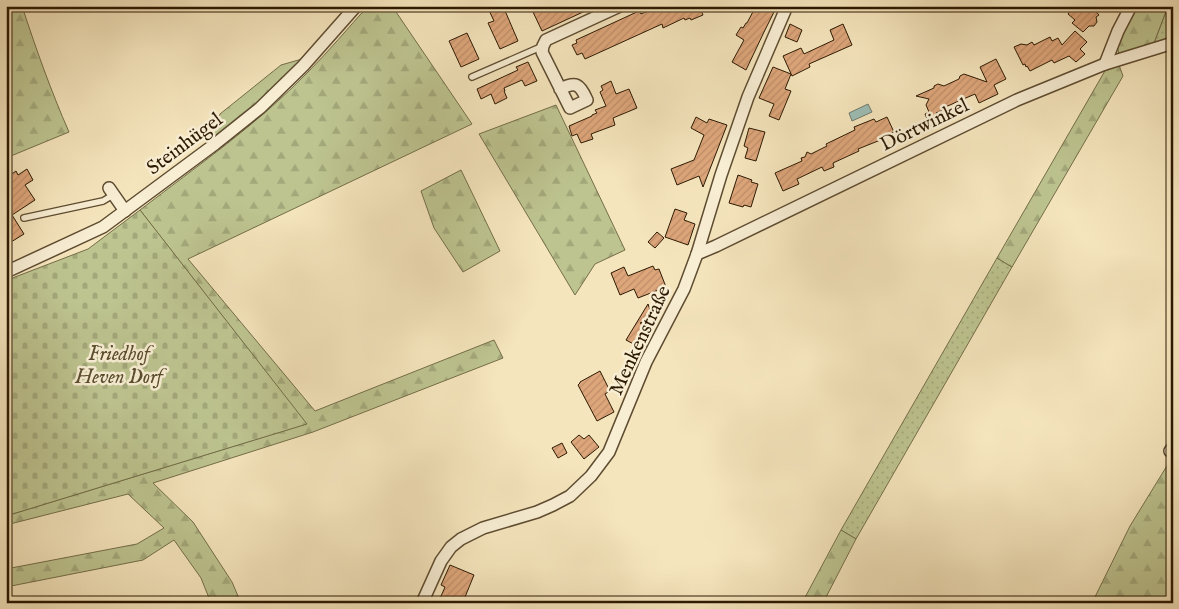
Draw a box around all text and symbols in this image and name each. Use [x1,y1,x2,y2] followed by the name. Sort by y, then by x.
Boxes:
[876,93,973,157] street label: Dörtwinkel
[142,107,228,181] street label: Steinhügel
[604,282,677,400] street label: Menkenstraße
[74,342,168,390] park label: Friedhof Heven Dorf

